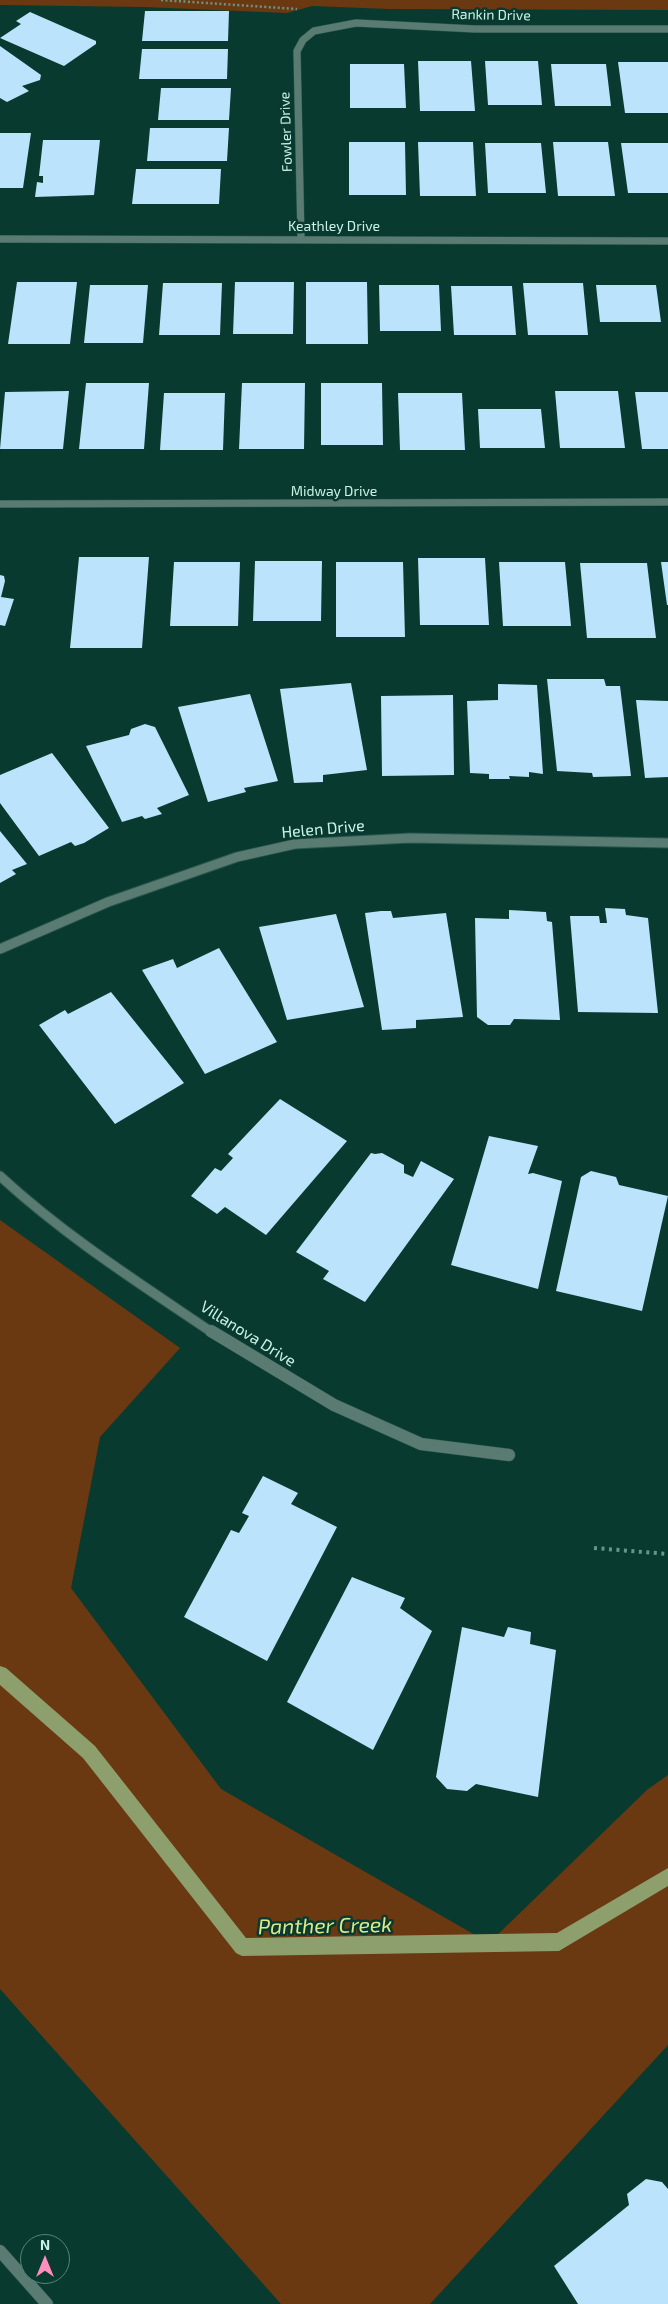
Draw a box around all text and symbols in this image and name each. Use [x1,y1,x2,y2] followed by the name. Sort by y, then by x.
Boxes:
[451,6,531,24] street label: Rankin Drive
[276,92,296,172] street label: Fowler Drive
[288,218,380,234] street label: Keathley Drive
[291,483,377,499] street label: Midway Drive
[281,816,365,842] street label: Helen Drive
[197,1297,299,1371] street label: Villanova Drive
[258,1912,392,1940] water label: Panther Creek
[20,2234,70,2284] north arrow
[40,2236,50,2253] text: N

